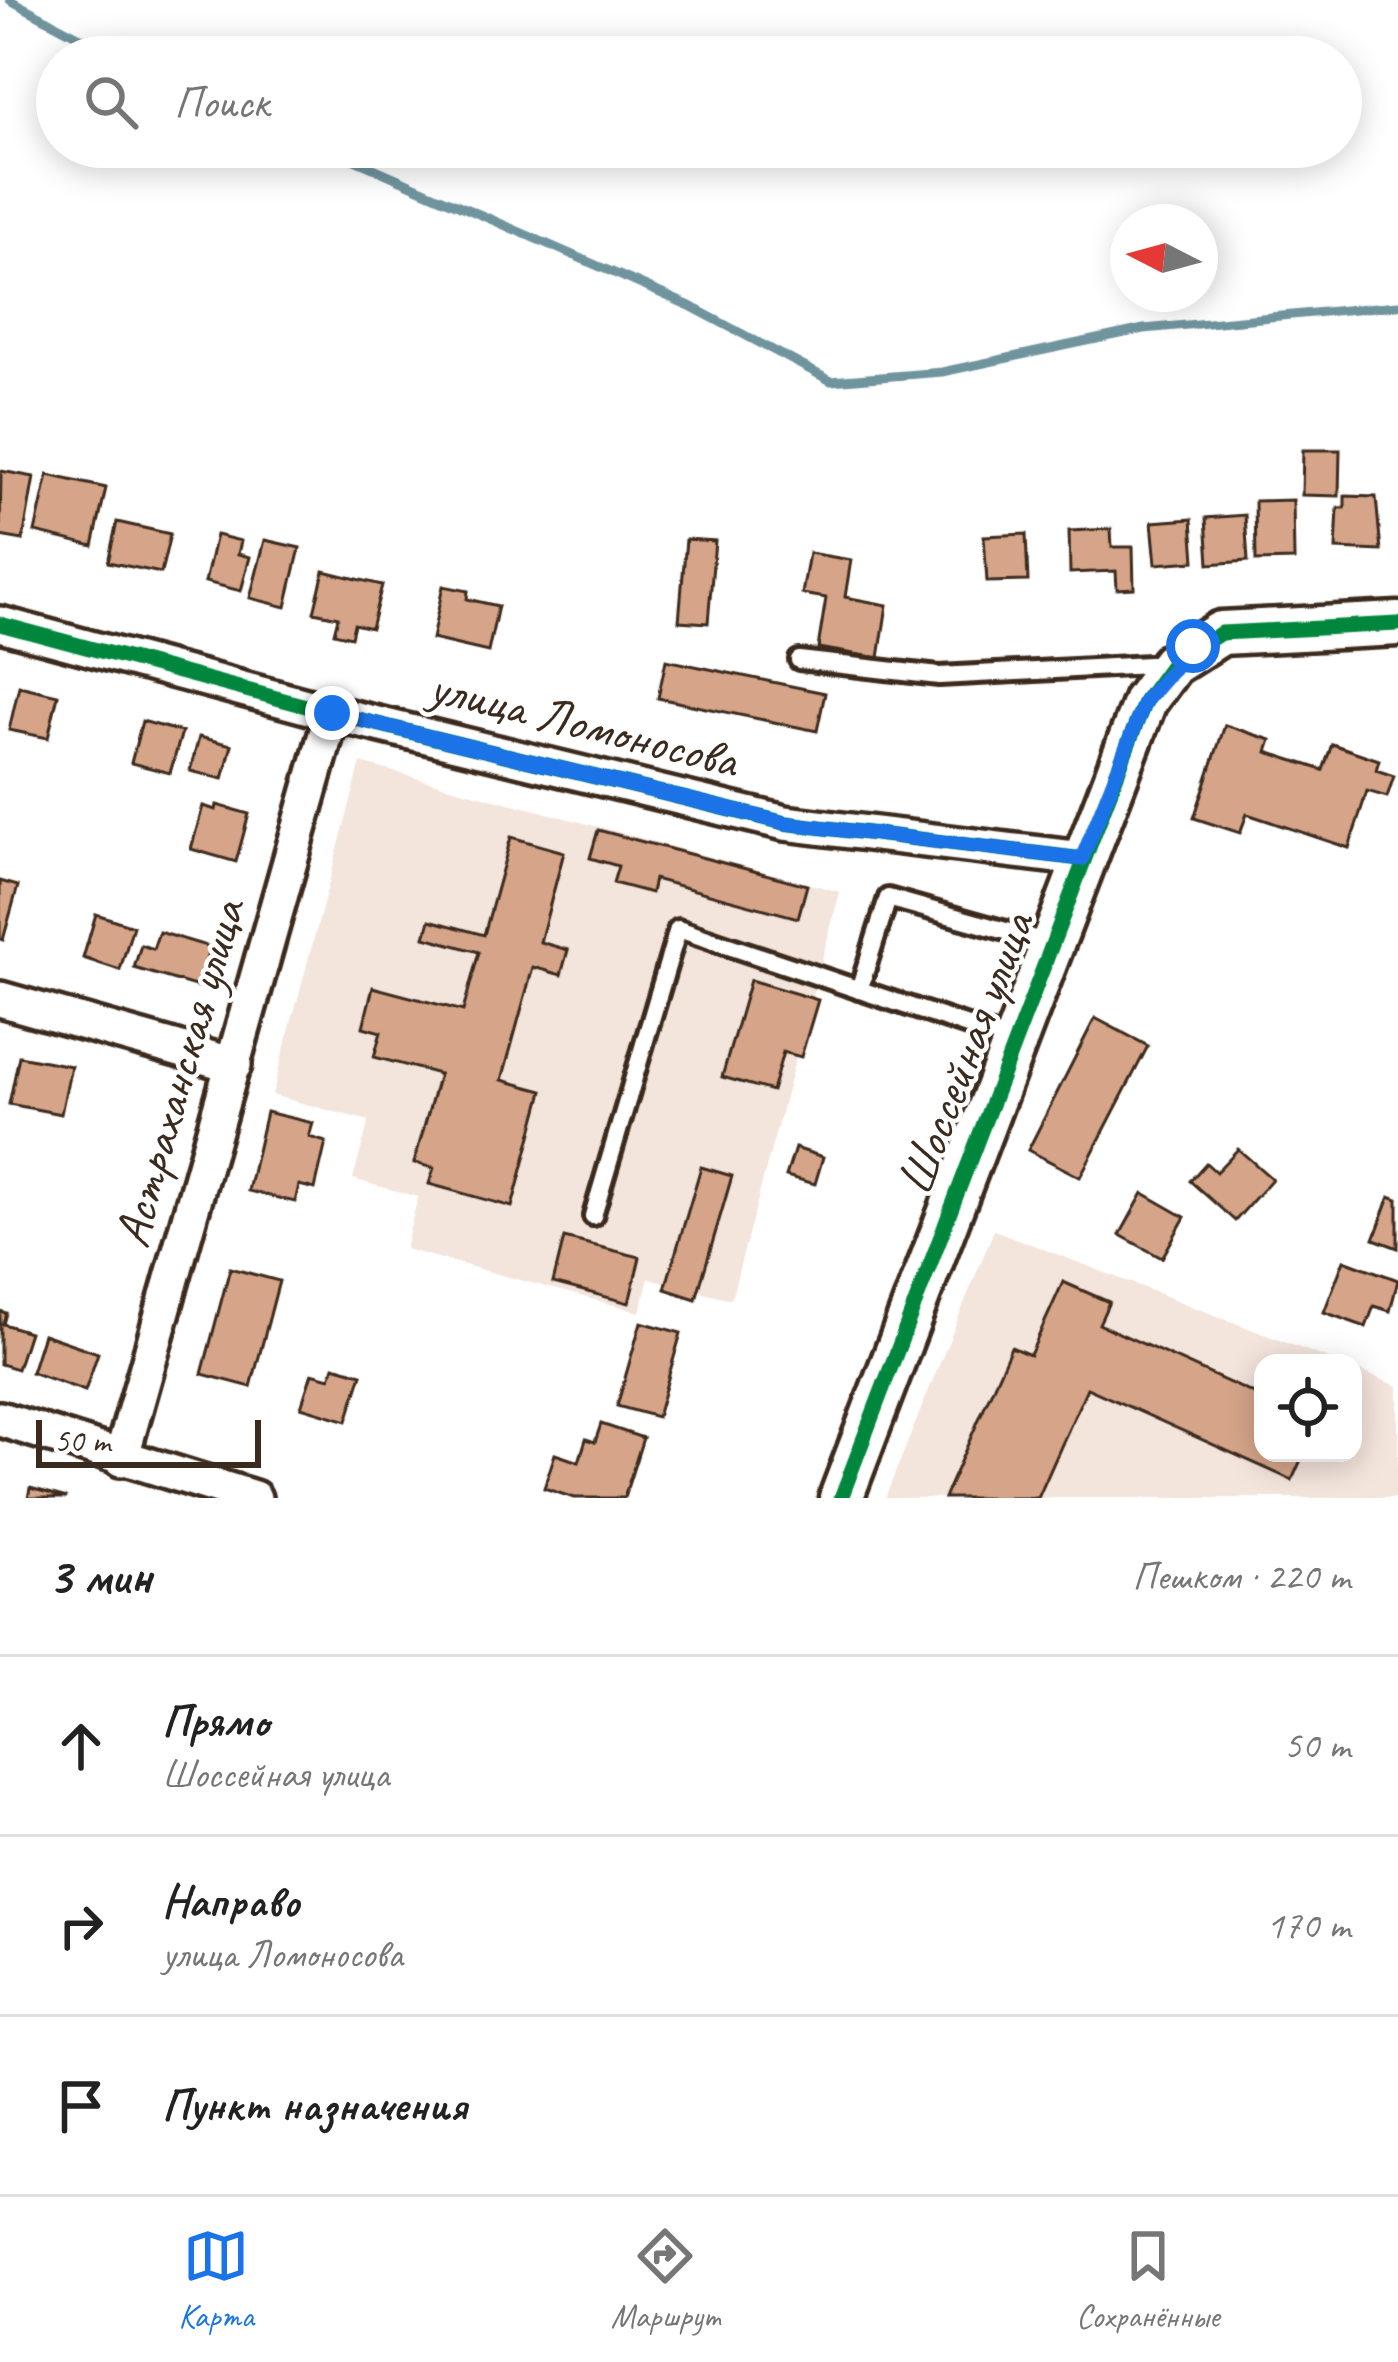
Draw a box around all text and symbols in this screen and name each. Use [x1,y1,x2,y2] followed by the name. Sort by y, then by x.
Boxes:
[36,36,1362,168] search box
[78,69,144,135] icon: search
[174,74,269,131] text: Поиск
[1110,204,1218,312] north arrow
[1166,619,1220,673] route start
[420,653,748,793] street label: улица Ломоносова
[305,686,359,740] route end
[99,889,260,1254] street label: Астраханская улица
[882,900,1049,1203] street label: Шоссейная улица
[1254,1354,1362,1462] map controls
[1254,1354,1362,1462] button: locate
[36,1414,261,1467] scale bar
[54,1420,110,1462] text: 50 m
[48,1544,152,1608] text: 3 мин
[1132,1552,1350,1601] text: Пешком · 220 m
[162,1693,269,1750] text: Прямо
[48,1713,114,1779] icon: ahead
[1284,1721,1350,1770] text: 50 m
[162,1750,389,1799] text: Шоссейная улица
[162,1873,300,1930] text: Направо
[48,1893,114,1959] icon: right
[1266,1901,1350,1950] text: 170 m
[162,1930,403,1979] text: улица Ломоносова
[48,2073,114,2139] icon: arrive
[162,2077,467,2134] text: Пункт назначения
[178,2223,254,2337] tab: Карта
[611,2223,720,2337] tab: Маршрут
[1076,2223,1220,2337] tab: Сохранённые

